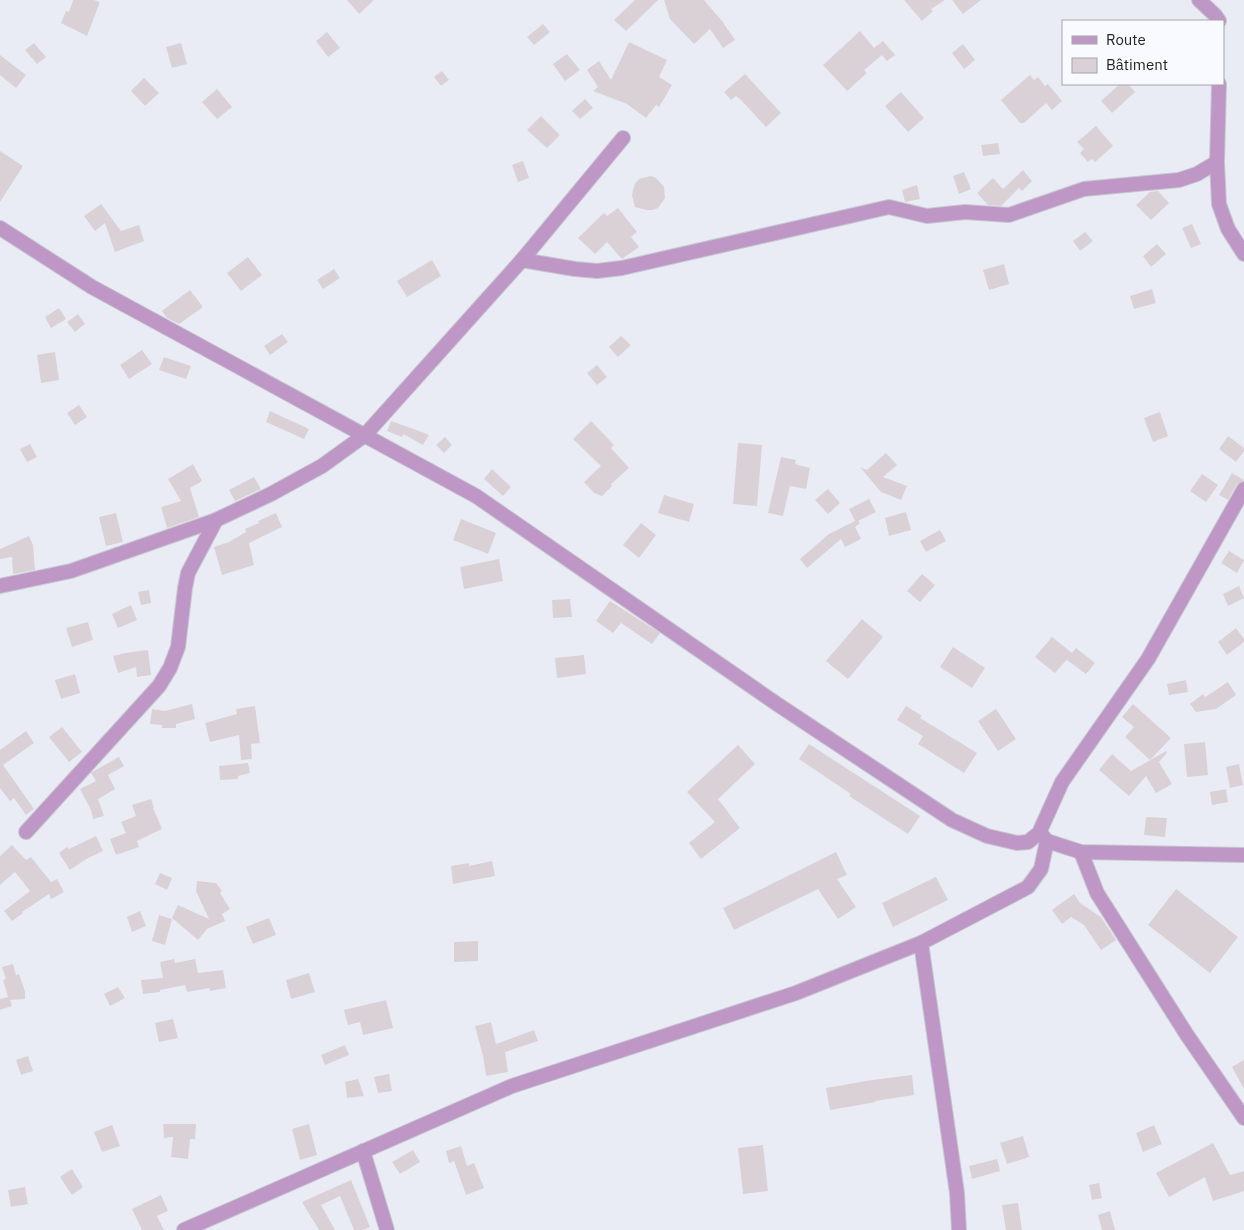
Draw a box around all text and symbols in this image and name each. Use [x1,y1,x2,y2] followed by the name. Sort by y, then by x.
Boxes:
[1062,20,1224,85] legend
[1106,30,1146,49] text: Route
[1106,55,1168,74] text: Bâtiment

